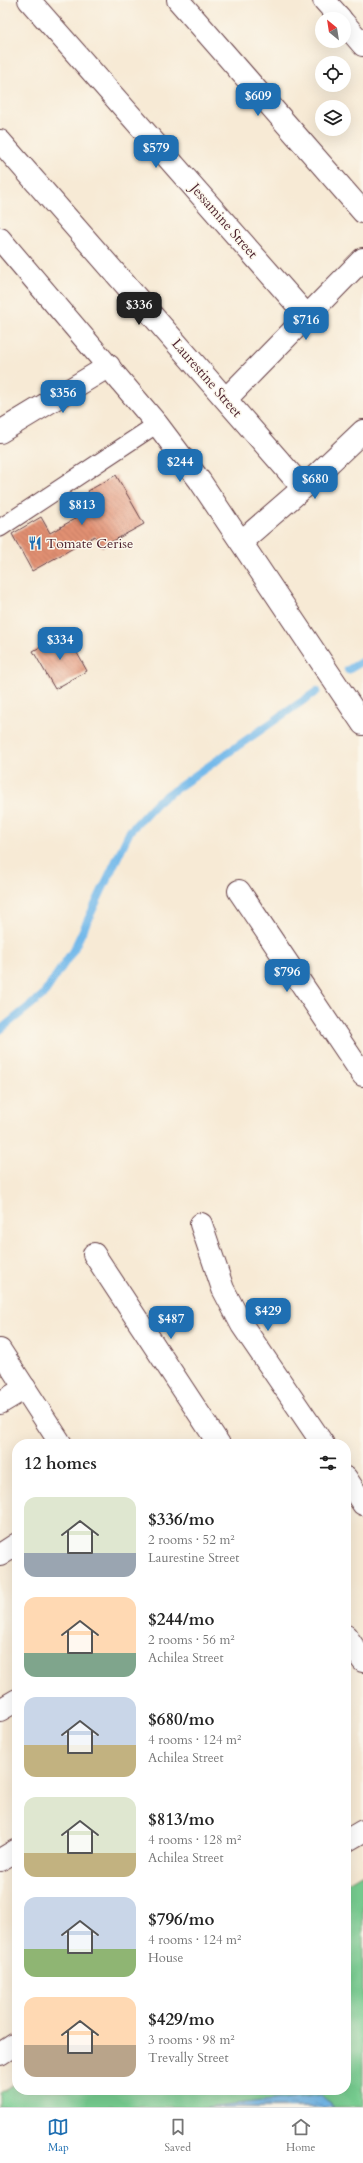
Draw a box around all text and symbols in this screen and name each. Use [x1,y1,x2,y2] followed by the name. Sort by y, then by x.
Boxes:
[315,12,351,48] north arrow
[315,12,351,136] map controls
[315,56,351,92] button: locate
[234,83,282,117] pin: $609
[245,87,271,105] text: $609
[315,100,351,136] button: layers
[132,135,180,169] pin: $579
[143,139,169,157] text: $579
[185,178,262,263] street label: Jessamine Street
[115,292,163,326] pin: $336
[126,296,152,314] text: $336
[282,307,330,341] pin: $716
[293,311,319,329] text: $716
[168,335,247,422] street label: Laurestine Street
[39,380,87,414] pin: $356
[50,384,76,402] text: $356
[156,449,204,483] pin: $244
[167,453,193,471] text: $244
[291,466,339,500] pin: $680
[302,470,328,488] text: $680
[58,492,106,526] pin: $813
[69,496,95,514] text: $813
[46,534,133,553] place label: Tomate Cerise
[27,535,43,551] restaurant icon: Tomate Cerise
[36,627,84,661] pin: $334
[47,631,73,649] text: $334
[263,959,311,993] pin: $796
[274,963,300,981] text: $796
[244,1298,292,1332] pin: $429
[255,1302,281,1320] text: $429
[147,1306,195,1340] pin: $487
[158,1310,184,1328] text: $487
[24,1452,97,1475] text: 12 homes
[317,1452,339,1474] icon: filters
[148,1508,214,1531] text: $336/mo
[56,1513,104,1561] icon: home
[148,1531,235,1549] text: 2 rooms · 52 m²
[148,1549,239,1567] text: Laurestine Street
[148,1608,214,1631] text: $244/mo
[56,1613,104,1661] icon: home
[148,1631,235,1649] text: 2 rooms · 56 m²
[148,1649,224,1667] text: Achilea Street
[148,1708,214,1731] text: $680/mo
[56,1713,104,1761] icon: home
[148,1731,241,1749] text: 4 rooms · 124 m²
[148,1749,224,1767] text: Achilea Street
[148,1808,214,1831] text: $813/mo
[56,1813,104,1861] icon: home
[148,1831,241,1849] text: 4 rooms · 128 m²
[148,1849,224,1867] text: Achilea Street
[148,1908,214,1931] text: $796/mo
[56,1913,104,1961] icon: home
[148,1931,241,1949] text: 4 rooms · 124 m²
[148,1949,183,1967] text: House
[148,2008,214,2031] text: $429/mo
[56,2013,104,2061] icon: home
[148,2031,235,2049] text: 3 rooms · 98 m²
[148,2049,229,2067] text: Trevally Street
[47,2116,69,2155] tab: Map
[164,2116,191,2155] tab: Saved
[286,2116,316,2155] tab: Home

